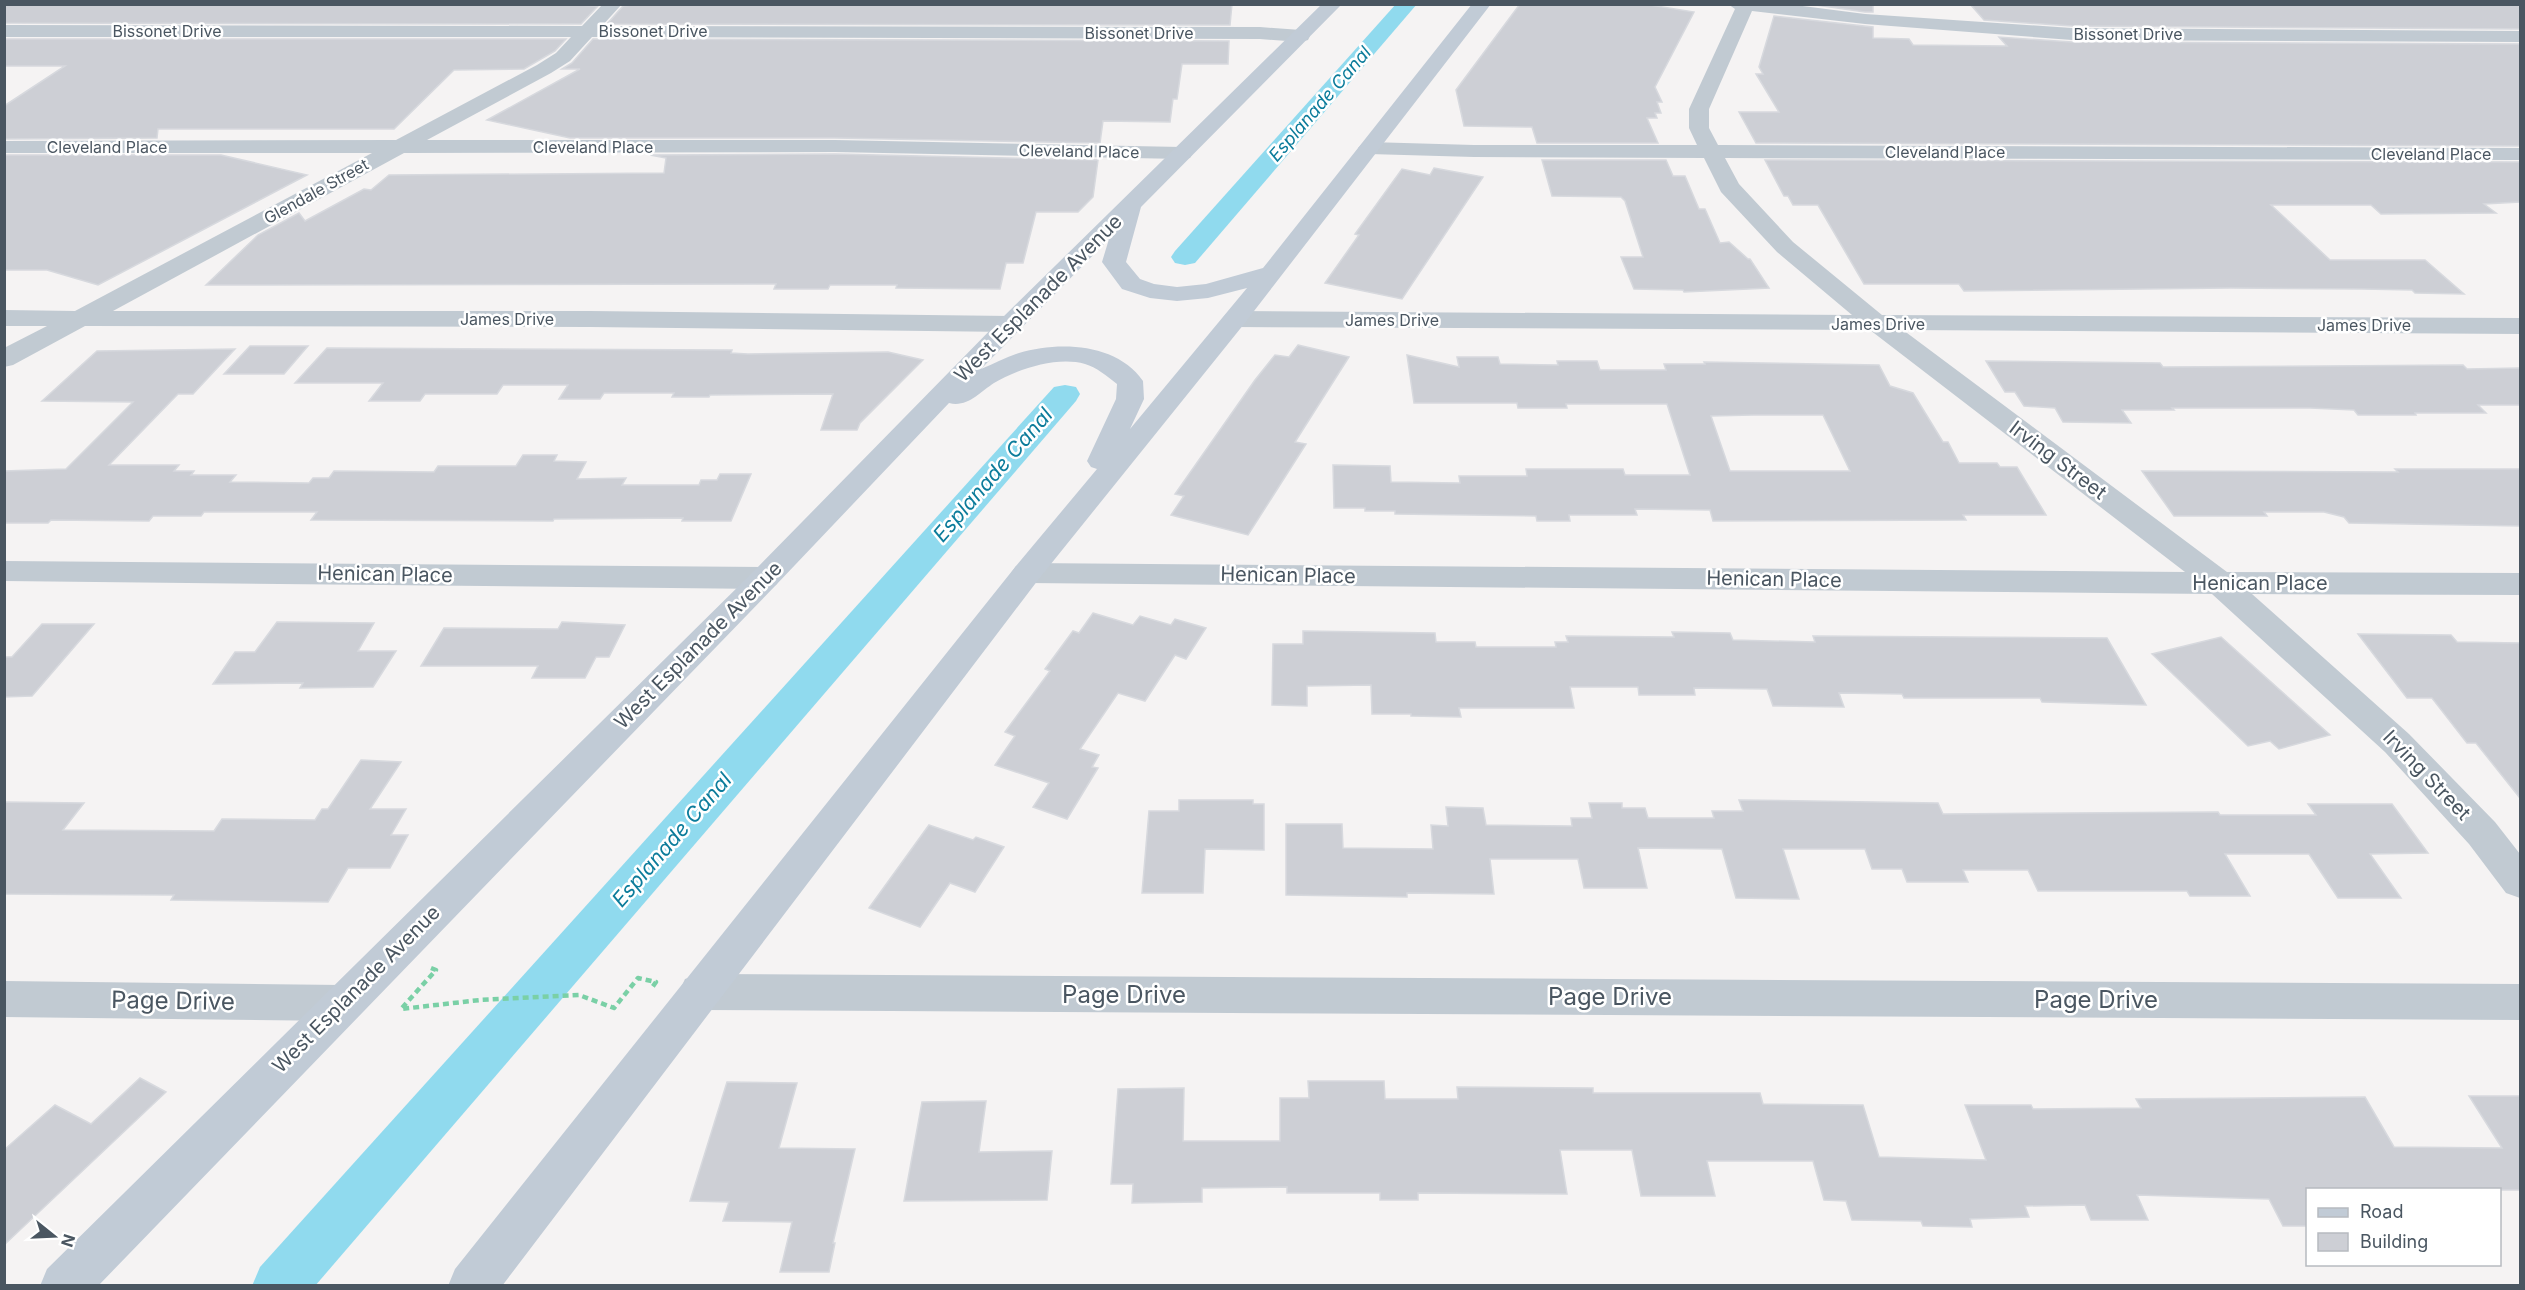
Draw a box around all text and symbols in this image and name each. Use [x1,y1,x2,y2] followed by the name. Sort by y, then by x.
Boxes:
[112,21,222,41] street label: Bissonet Drive
[598,21,708,41] street label: Bissonet Drive
[1084,23,1194,43] street label: Bissonet Drive
[2073,24,2183,44] street label: Bissonet Drive
[1264,42,1376,165] water label: Esplanade Canal
[47,137,167,157] street label: Cleveland Place
[533,137,653,157] street label: Cleveland Place
[1018,140,1140,162] street label: Cleveland Place
[1885,142,2005,162] street label: Cleveland Place
[2371,144,2491,164] street label: Cleveland Place
[260,154,372,228] street label: Glendale Street
[949,209,1127,387] street label: West Esplanade Avenue
[460,309,554,329] street label: James Drive
[1345,310,1439,330] street label: James Drive
[1831,314,1925,334] street label: James Drive
[2317,315,2411,335] street label: James Drive
[928,402,1058,547] water label: Esplanade Canal
[2005,416,2112,505] street label: Irving Street
[609,556,787,734] street label: West Esplanade Avenue
[317,561,453,587] street label: Henican Place
[1220,562,1356,588] street label: Henican Place
[1706,566,1842,592] street label: Henican Place
[2192,571,2328,595] street label: Henican Place
[2378,725,2476,825] street label: Irving Street
[607,767,737,912] water label: Esplanade Canal
[267,900,445,1078] street label: West Esplanade Avenue
[1062,980,1186,1009] street label: Page Drive
[1548,982,1672,1011] street label: Page Drive
[111,985,235,1016] street label: Page Drive
[2034,985,2158,1014] street label: Page Drive
[2306,1188,2501,1266] legend
[2360,1201,2403,1222] text: Road
[24,1206,84,1266] north arrow
[2360,1231,2428,1252] text: Building
[57,1232,80,1250] text: N

